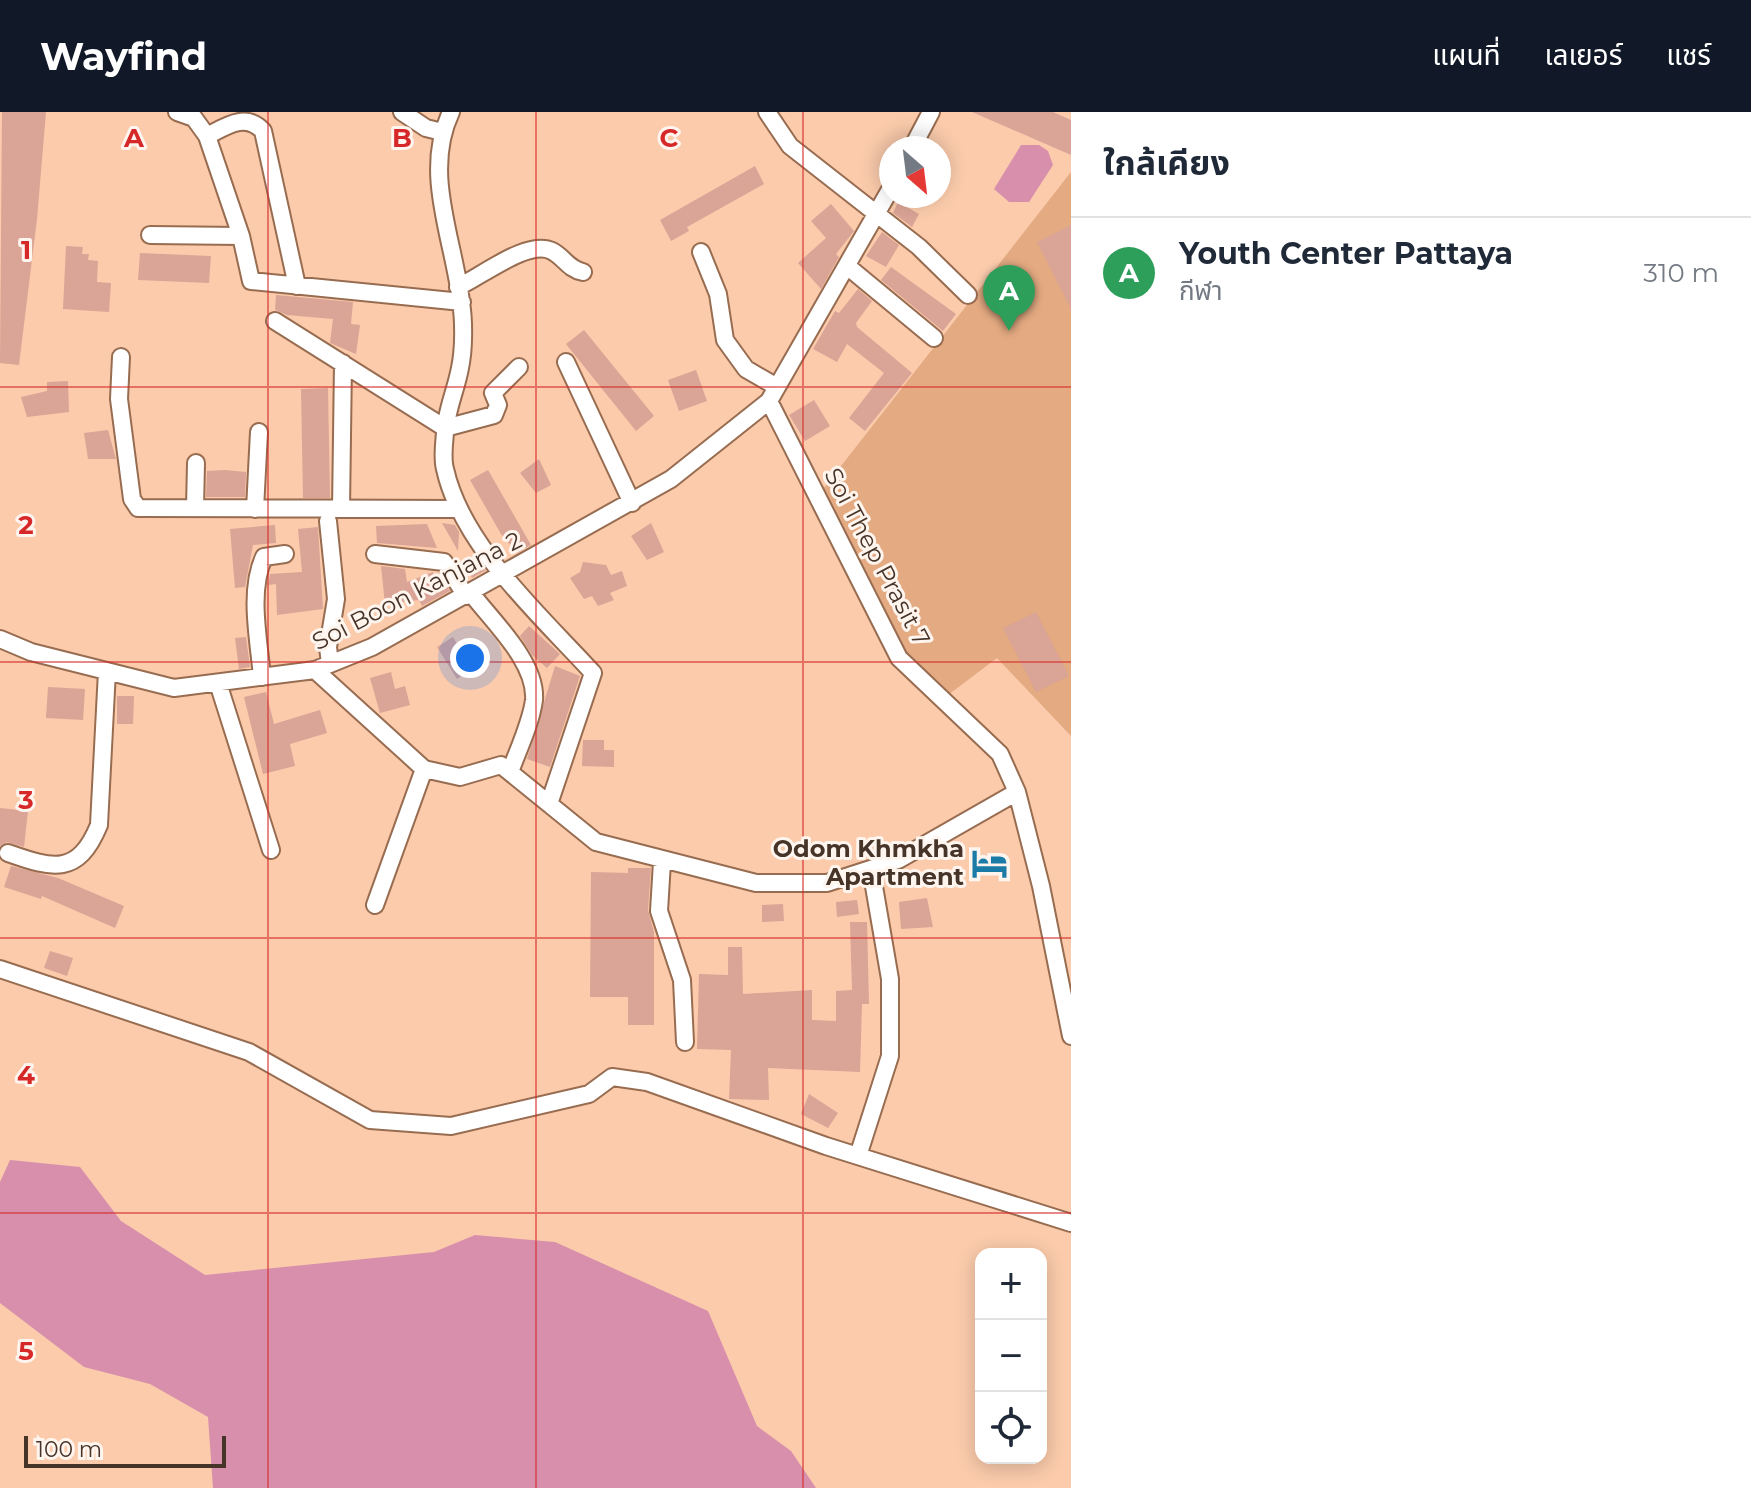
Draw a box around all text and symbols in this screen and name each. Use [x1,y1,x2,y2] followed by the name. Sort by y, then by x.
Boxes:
[40,33,207,80] text: Wayfind
[1432,38,1501,72] text: แผนที่
[1545,38,1622,72] text: เลเยอร์
[1666,38,1711,72] text: แชร์
[123,122,145,154] text: A
[392,122,412,154] text: B
[660,122,679,154] text: C
[879,136,951,208] north arrow
[1103,142,1230,184] text: ใกล้เคียง
[21,234,31,266] text: 1
[1179,235,1513,272] text: Youth Center Pattaya
[1119,257,1139,289] text: A
[1643,257,1719,289] text: 310 m
[983,265,1035,331] pin: A
[1179,275,1223,307] text: กีฬา
[818,463,937,651] street label: Soi Thep Prasit 7
[18,509,34,541] text: 2
[307,525,526,656] street label: Soi Boon Kanjana 2
[450,638,490,678] your location
[17,784,34,816] text: 3
[773,834,965,891] place label: Odom Khmkha Apartment
[971,844,1009,882] hotel icon: Odom Khmkha Apartment
[17,1059,35,1091] text: 4
[975,1248,1047,1464] map controls
[975,1248,1047,1320] button: +
[975,1320,1047,1392] button: −
[18,1335,34,1367] text: 5
[975,1392,1047,1464] button: locate
[24,1432,226,1468] scale bar
[36,1436,102,1463] text: 100 m

